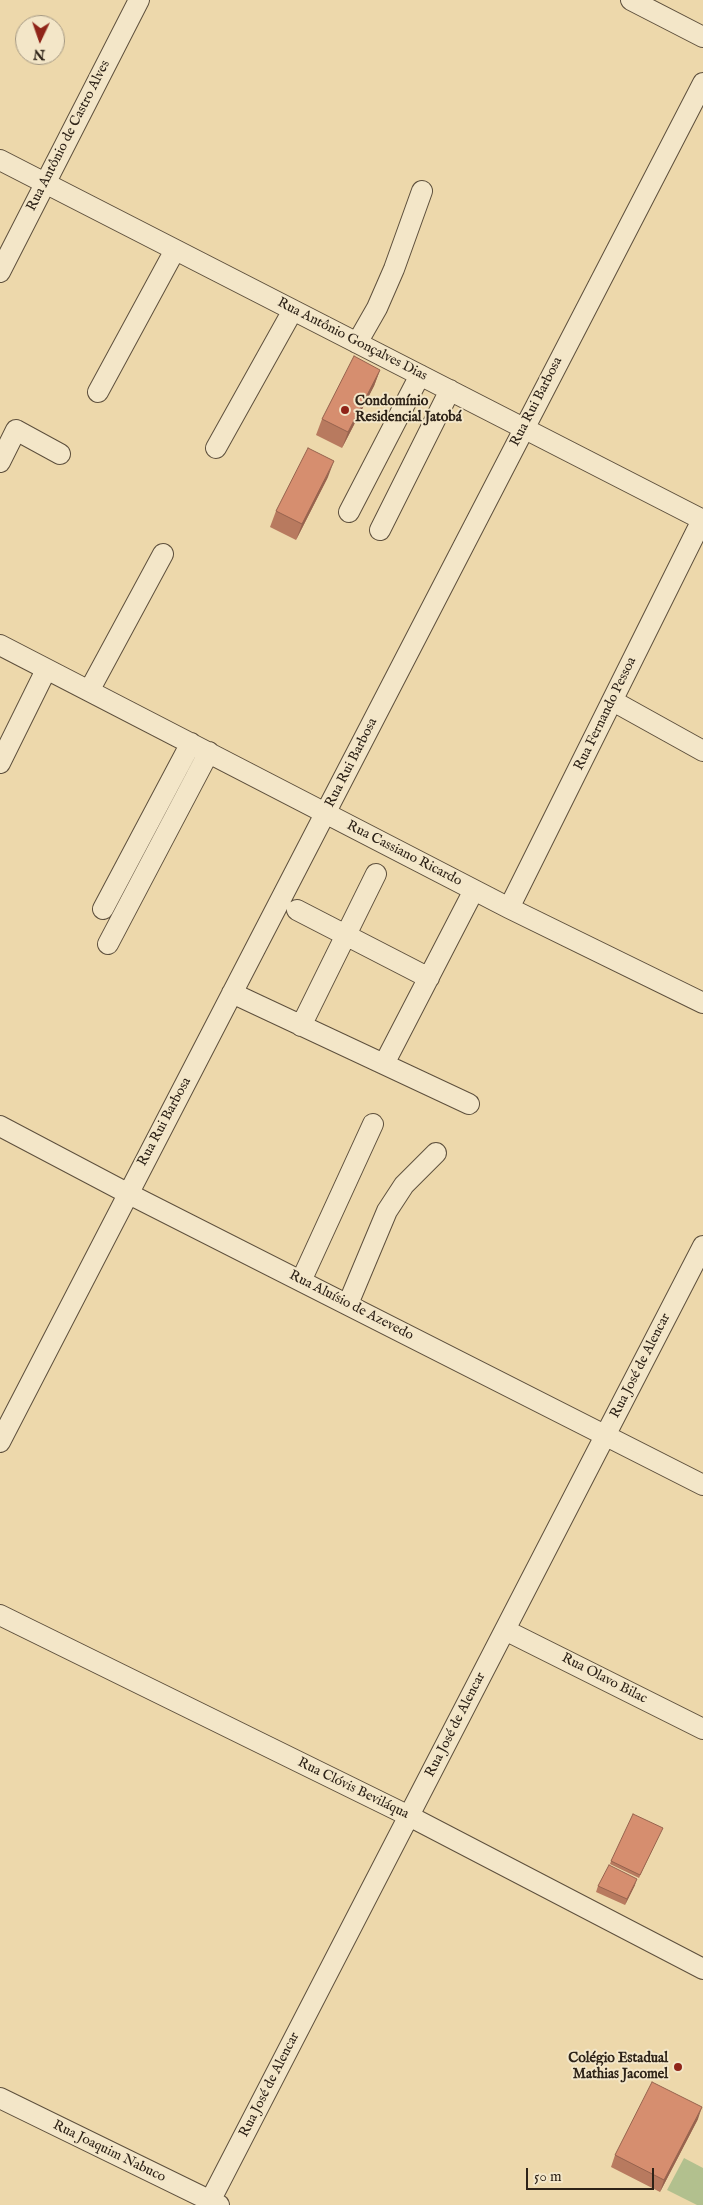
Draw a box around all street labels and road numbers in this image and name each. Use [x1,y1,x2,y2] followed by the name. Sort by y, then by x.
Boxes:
[24,58,114,214] street label: Rua Antônio de Castro Alves
[274,295,430,385] street label: Rua Antônio Gonçalves Dias
[507,355,567,449] street label: Rua Rui Barbosa
[571,655,641,773] street label: Rua Fernando Pessoa
[322,716,382,810] street label: Rua Rui Barbosa
[344,818,464,890] street label: Rua Cassiano Ricardo
[135,1075,195,1169] street label: Rua Rui Barbosa
[286,1267,416,1345] street label: Rua Aluísio de Azevedo
[607,1311,675,1421] street label: Rua José de Alencar
[558,1650,650,1708] street label: Rua Olavo Bilac
[422,1670,490,1780] street label: Rua José de Alencar
[295,1755,411,1823] street label: Rua Clóvis Beviláqua
[236,2030,304,2140] street label: Rua José de Alencar
[50,2117,168,2187] street label: Rua Joaquim Nabuco

